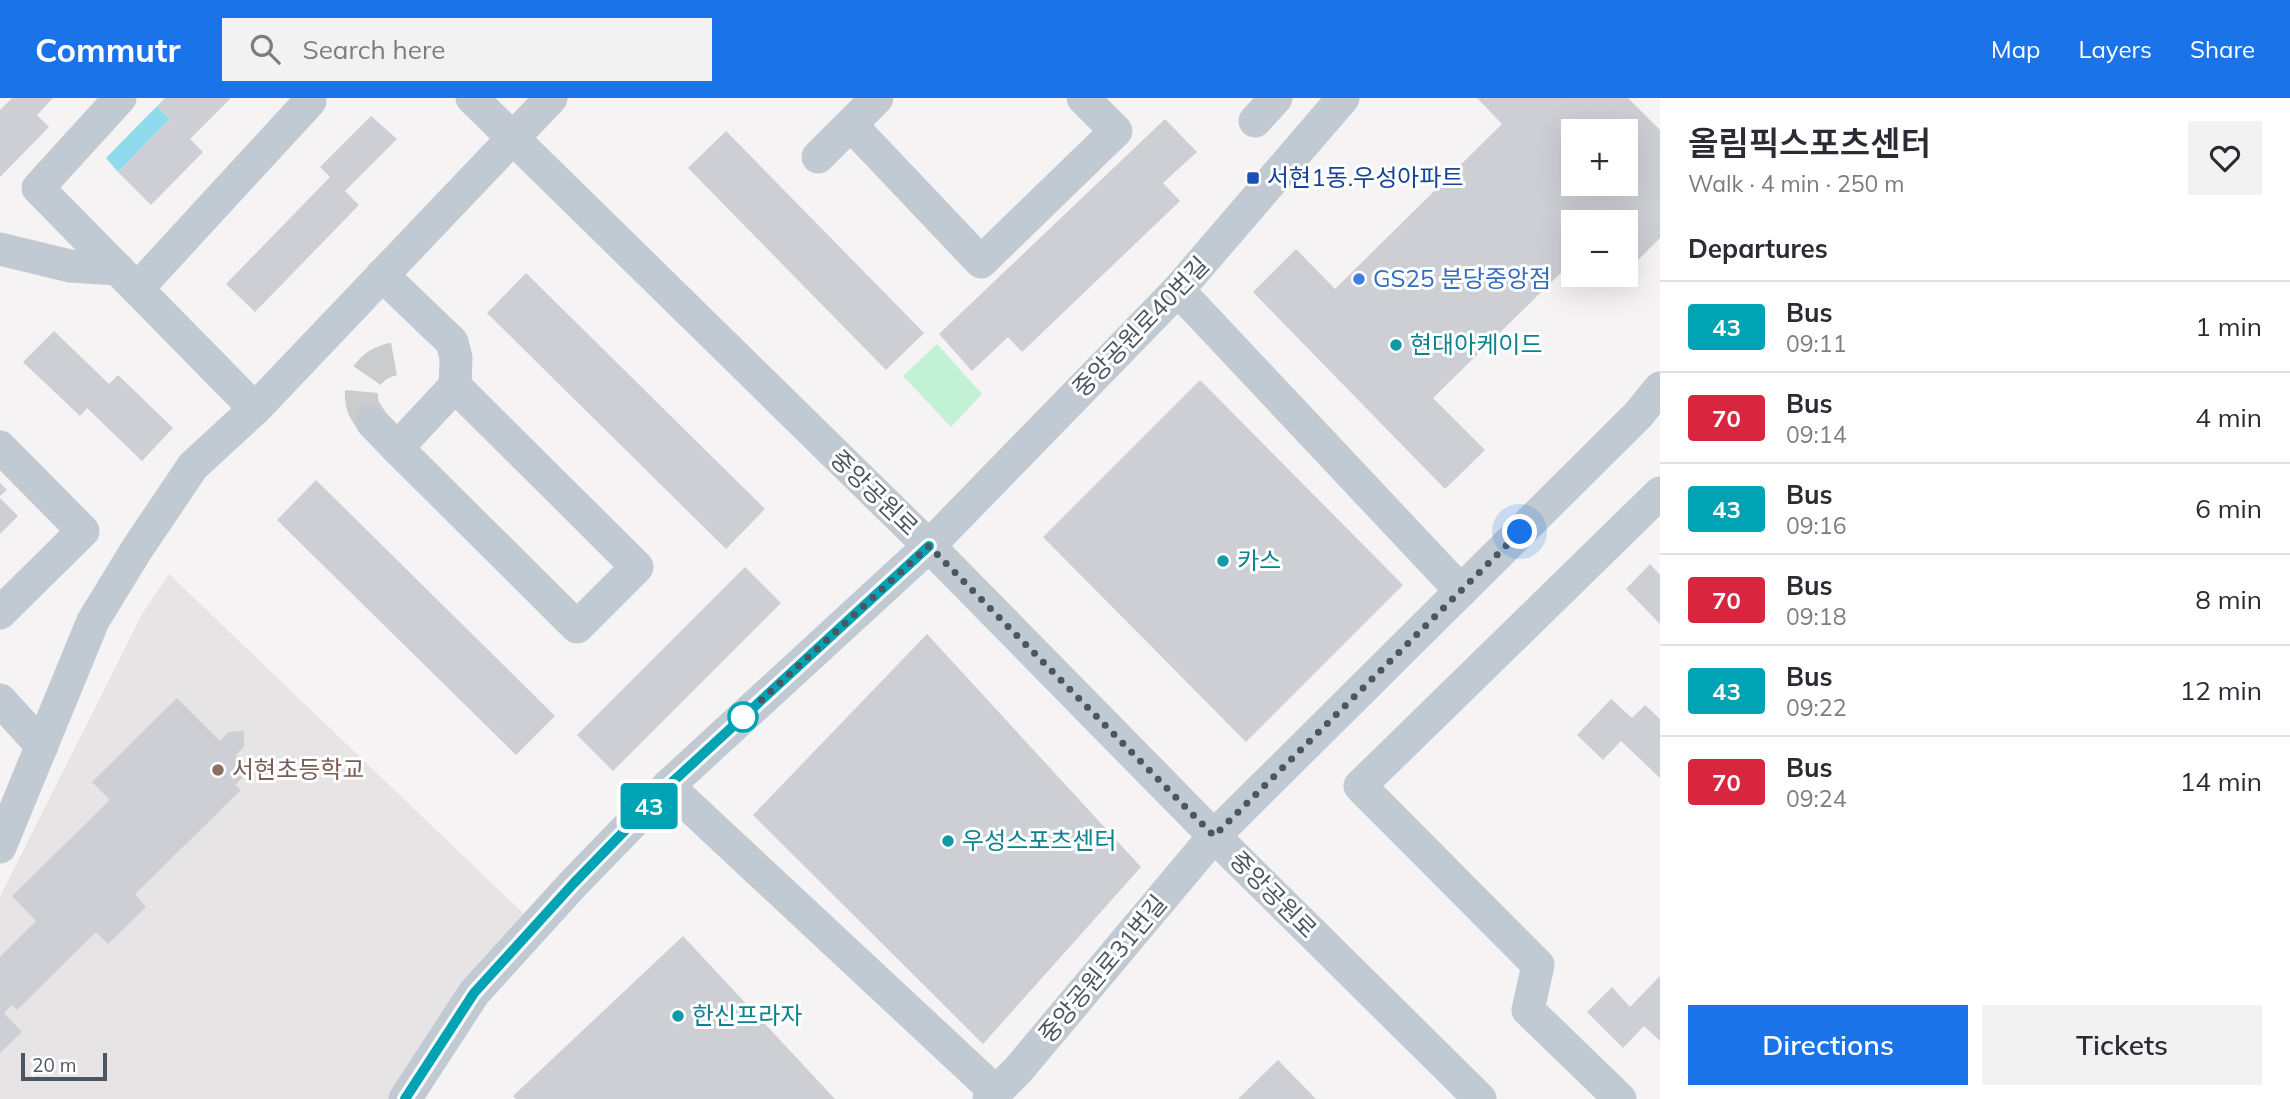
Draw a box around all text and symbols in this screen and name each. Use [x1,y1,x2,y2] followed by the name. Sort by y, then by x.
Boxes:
[222,18,712,81] search box
[35,29,180,70] text: Commutr
[246,30,284,68] icon: search
[302,33,445,66] text: Search here
[1991,34,2040,64] text: Map
[2078,34,2152,64] text: Layers
[2190,34,2255,64] text: Share
[1561,119,1638,287] map controls
[1561,119,1638,196] button: +
[2188,121,2262,195] button: heart
[1688,122,1931,163] text: 올림픽스포츠센터
[1267,162,1464,192] place label: 서현1동.우성아파트
[1688,169,1905,198] text: Walk · 4 min · 250 m
[1245,170,1261,186] marker: 서현1동.우성아파트
[1561,210,1638,287] button: −
[1688,232,1828,265] text: Departures
[1066,250,1215,403] street label: 중앙공원로40번길
[1373,263,1551,293] place label: GS25 분당중앙점
[1351,271,1367,287] marker: GS25 분당중앙점
[1786,296,1832,329] text: Bus
[2195,310,2262,343] text: 1 min
[1712,312,1741,342] text: 43
[1410,329,1542,359] place label: 현대아케이드
[1786,329,1846,358] text: 09:11
[1388,337,1404,353] marker: 현대아케이드
[1786,387,1832,420] text: Bus
[2195,401,2262,434] text: 4 min
[1712,403,1741,433] text: 70
[1786,420,1846,449] text: 09:14
[825,443,925,541] street label: 중앙공원로
[1786,478,1832,511] text: Bus
[2195,492,2262,525] text: 6 min
[1712,494,1741,524] text: 43
[1786,511,1846,540] text: 09:16
[1502,514,1537,549] your location
[1237,545,1281,575] place label: 카스
[1215,553,1231,569] marker: 카스
[1786,569,1832,602] text: Bus
[2195,583,2262,616] text: 8 min
[1712,585,1741,615] text: 70
[1786,602,1846,631] text: 09:18
[1786,660,1832,693] text: Bus
[2180,674,2262,707] text: 12 min
[1712,676,1741,706] text: 43
[1786,693,1846,722] text: 09:22
[728,702,758,732] unlabelled marker
[1786,751,1832,784] text: Bus
[232,754,364,784] place label: 서현초등학교
[210,762,226,778] marker: 서현초등학교
[2180,765,2262,798] text: 14 min
[1712,767,1741,797] text: 70
[618,783,680,829] line badge: 43
[1786,784,1846,813] text: 09:24
[635,791,663,821] text: 43
[962,825,1117,855] place label: 우성스포츠센터
[940,833,956,849] marker: 우성스포츠센터
[1224,845,1323,944] street label: 중앙공원로
[1032,888,1173,1048] street label: 중앙공원로31번길
[692,1000,802,1030] place label: 한신프라자
[1688,1005,1968,1085] button: Directions
[1982,1005,2262,1085] button: Tickets
[670,1008,686,1024] marker: 한신프라자
[21,1050,107,1082] scale bar
[32,1053,76,1077] text: 20 m

